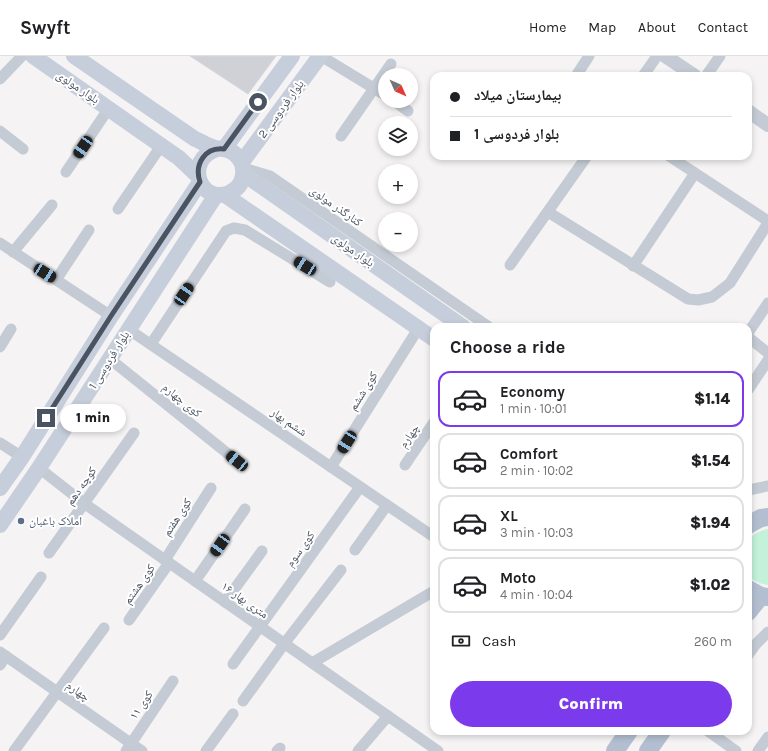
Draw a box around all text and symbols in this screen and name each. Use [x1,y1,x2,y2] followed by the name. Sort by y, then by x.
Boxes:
[20,17,71,39] text: Swyft
[529,19,566,36] text: Home
[588,19,616,36] text: Map
[638,19,676,36] text: About
[698,19,748,36] text: Contact
[54,68,102,107] street label: بلوار مولوی
[378,68,418,108] north arrow
[378,68,418,252] map controls
[255,77,307,141] street label: بلوار فردوسی 2
[474,86,561,104] text: بیمارستان میلاد
[249,93,267,111] route start
[378,116,418,156] button: layers
[474,125,559,143] text: بلوار فردوسی 1
[71,134,95,160] car
[378,164,418,204] button: +
[307,183,365,229] street label: کنارگذر مولوی
[378,212,418,252] button: −
[329,230,377,270] street label: بلوار مولوی
[292,255,318,277] car
[32,262,58,284] car
[172,281,196,307] car
[86,328,133,392] street label: بلوار فردوسی 1
[450,336,565,358] text: Choose a ride
[346,369,381,413] street label: کوی ششم
[159,380,205,421] street label: کوی چهارم
[452,381,488,417] icon: car
[500,383,565,401] text: Economy
[694,390,730,408] text: $1.14
[500,401,567,416] text: 1 min · 10:01
[60,404,126,432] callout: 1 min
[267,404,310,440] street label: ششم بهار
[37,409,55,427] route end
[76,410,110,425] text: 1 min
[396,421,423,451] street label: چهارم
[336,429,358,455] car
[452,443,488,479] icon: car
[500,445,558,463] text: Comfort
[224,449,250,473] car
[691,452,730,470] text: $1.54
[500,463,573,478] text: 2 min · 10:02
[63,464,100,509] street label: کوچه دهم
[160,495,195,539] street label: کوی هفتم
[452,505,488,541] icon: car
[500,507,518,525] text: XL
[29,514,82,528] place label: املاک باغبان
[690,514,730,532] text: $1.94
[16,516,26,526] marker: املاک باغبان
[500,525,574,540] text: 3 min · 10:03
[283,529,318,570] street label: کوی سوم
[208,532,232,558] car
[120,561,159,607] street label: کوی هشتم
[452,567,488,603] icon: car
[500,569,536,587] text: Moto
[690,576,730,594] text: $1.02
[219,579,271,622] street label: ۱۶ متری بهار
[500,587,573,602] text: 4 min · 10:04
[450,630,472,652] icon: cash
[482,632,516,650] text: Cash
[694,634,732,649] text: 260 m
[63,678,93,705] street label: چهارم
[450,681,732,727] button: Confirm
[126,688,156,722] street label: کوی ۱۱

